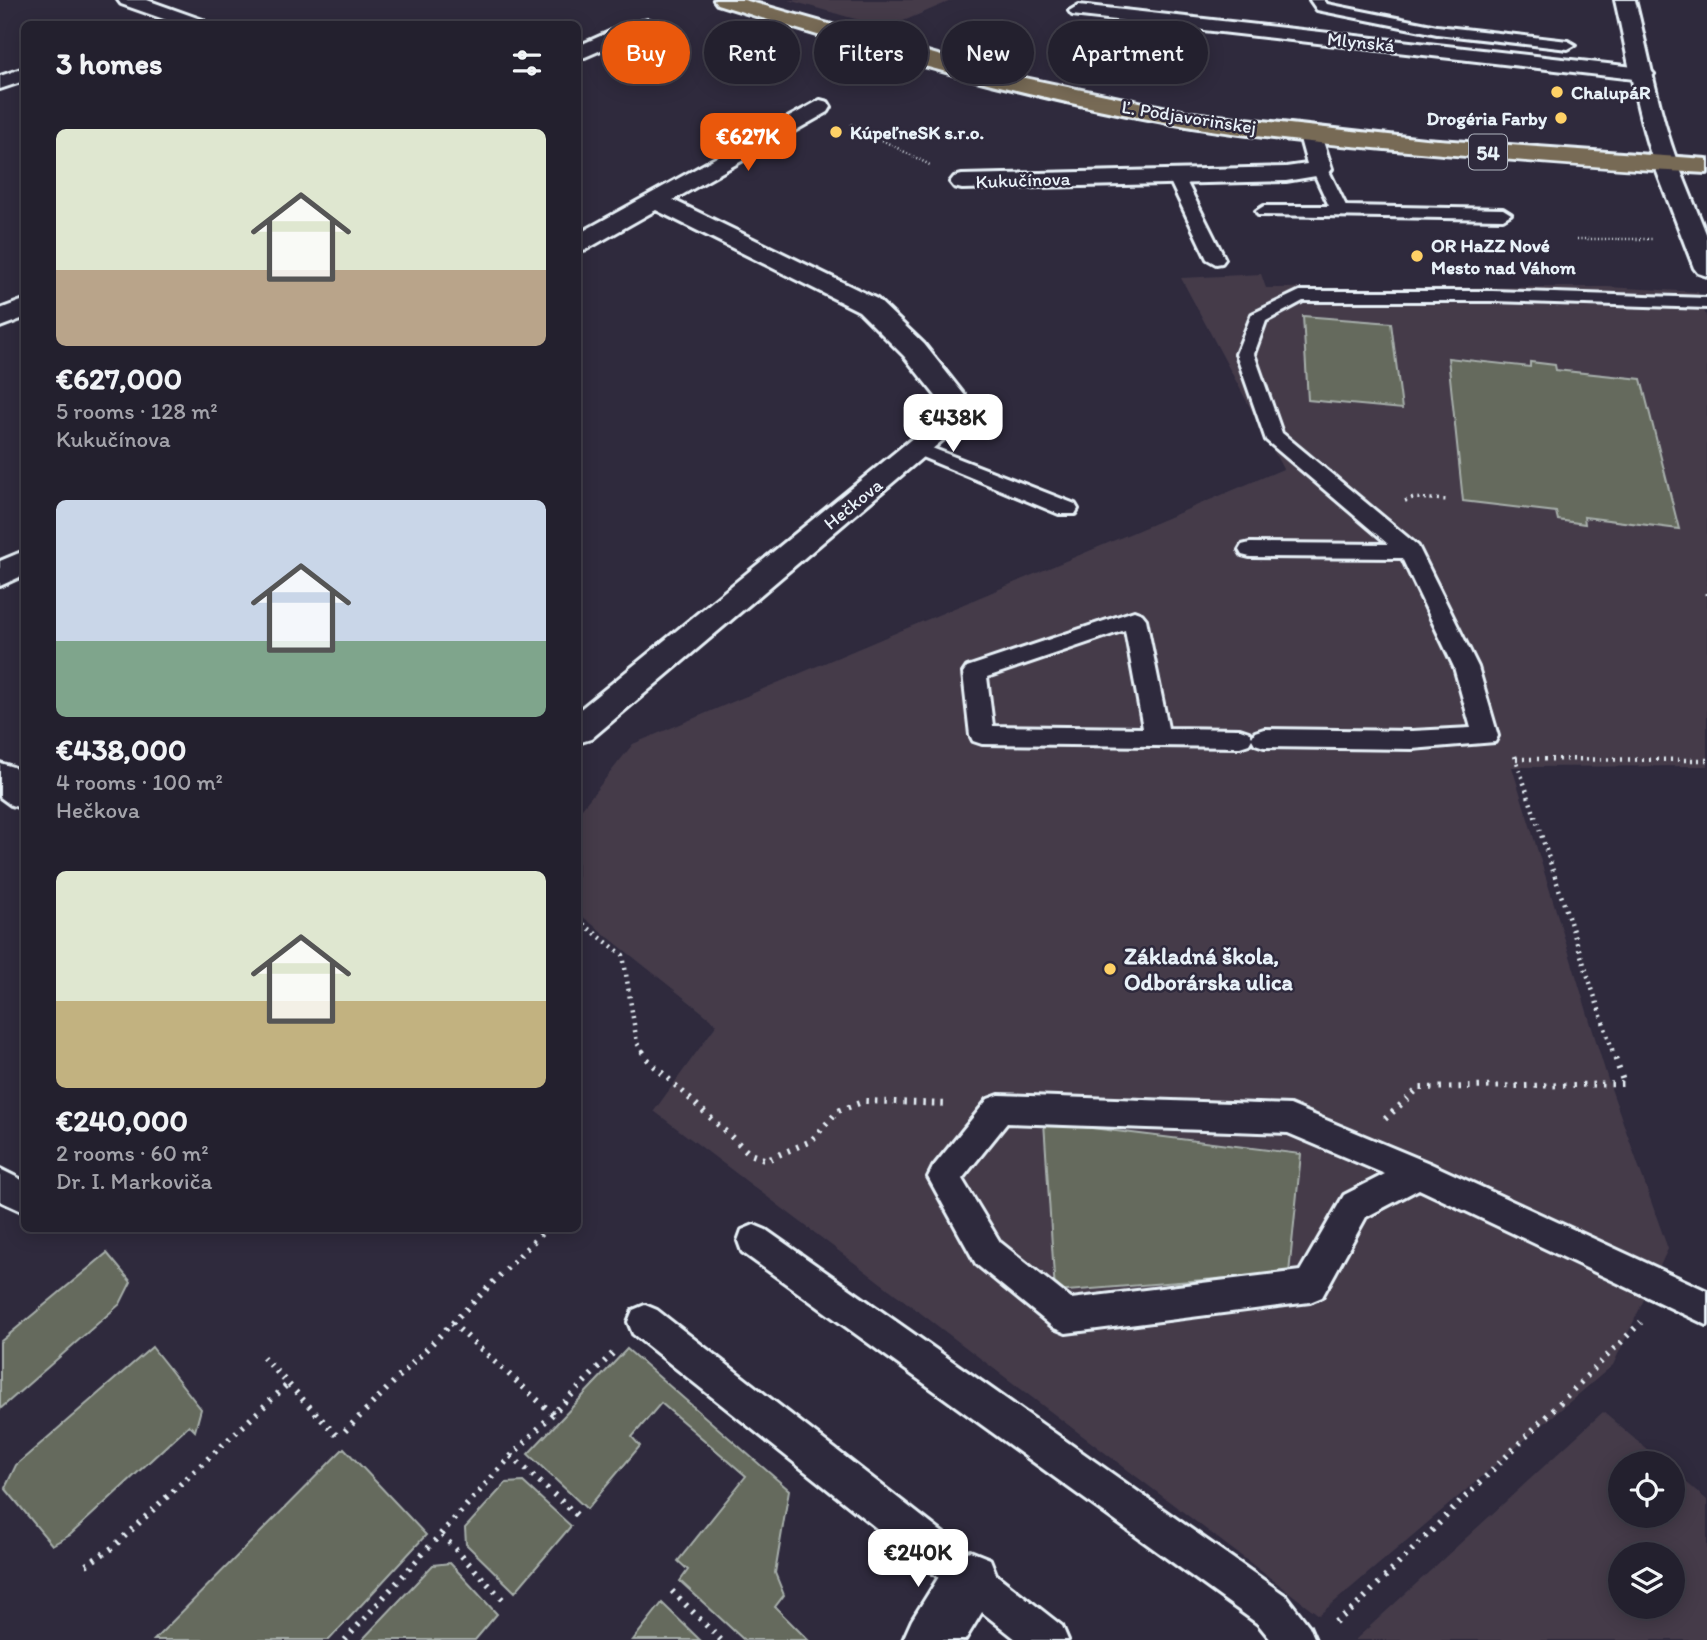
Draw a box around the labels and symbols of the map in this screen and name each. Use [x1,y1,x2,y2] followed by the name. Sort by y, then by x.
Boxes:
[1326,27,1396,57] street label: Mlynská
[1571,81,1651,104] place label: ChalupáR
[1549,84,1565,100] marker: ChalupáR
[1120,95,1258,139] street label: Ľ. Podjavorinskej
[1426,107,1548,130] place label: Drogéria Farby
[1553,110,1569,126] marker: Drogéria Farby
[699,114,797,173] pin: €627K
[850,121,984,144] place label: KúpeľneSK s.r.o.
[828,124,844,140] marker: KúpeľneSK s.r.o.
[1469,134,1507,170] road number: 54
[975,167,1071,193] street label: Kukučínova
[1431,234,1576,279] place label: OR HaZZ Nové Mesto nad Váhom
[1409,248,1425,264] marker: OR HaZZ Nové Mesto nad Váhom
[904,394,1002,454] pin: €438K
[819,473,887,535] street label: Hečkova
[1124,942,1293,996] place label: Základná škola, Odborárska ulica
[1102,961,1118,977] marker: Základná škola, Odborárska ulica
[869,1530,967,1589] pin: €240K

